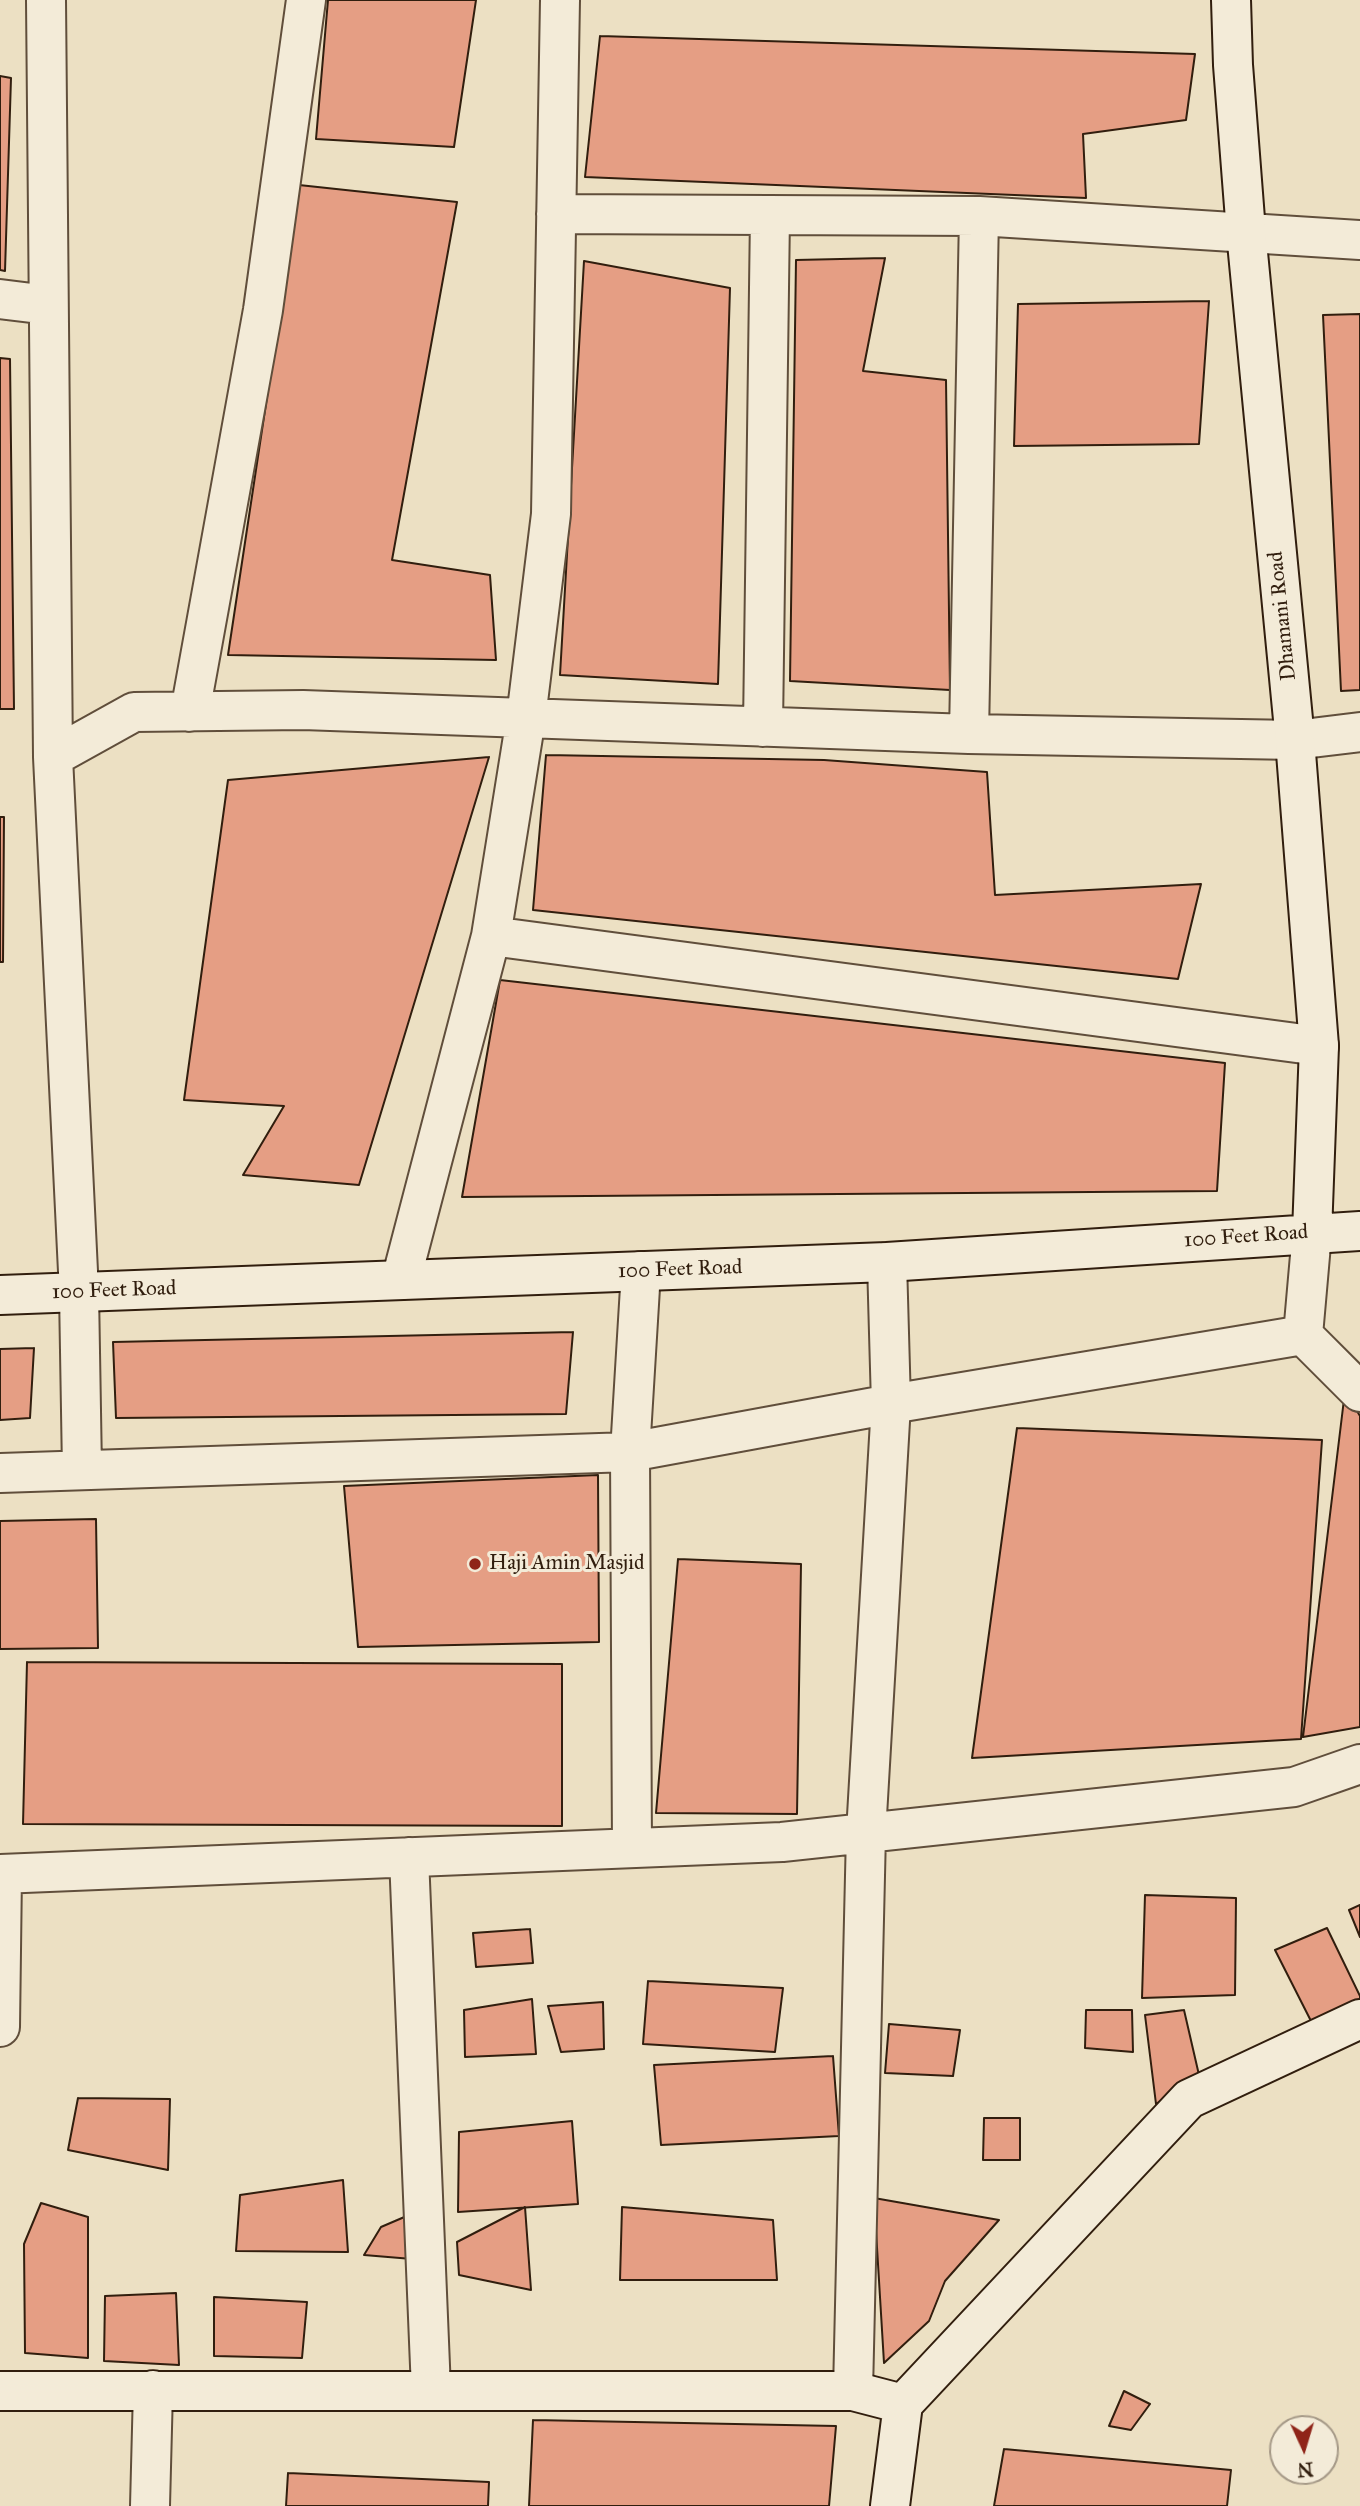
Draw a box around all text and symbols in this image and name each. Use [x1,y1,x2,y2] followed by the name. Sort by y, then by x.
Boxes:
[1264,550,1302,682] street label: Dhamani Road
[1183,1220,1309,1254] street label: 100 Feet Road
[617,1255,743,1285] street label: 100 Feet Road
[51,1276,177,1306] street label: 100 Feet Road
[489,1551,644,1577] place label: Haji Amin Masjid
[467,1556,483,1572] marker: Haji Amin Masjid
[1269,2415,1339,2485] north arrow
[1297,2457,1314,2481] text: N

